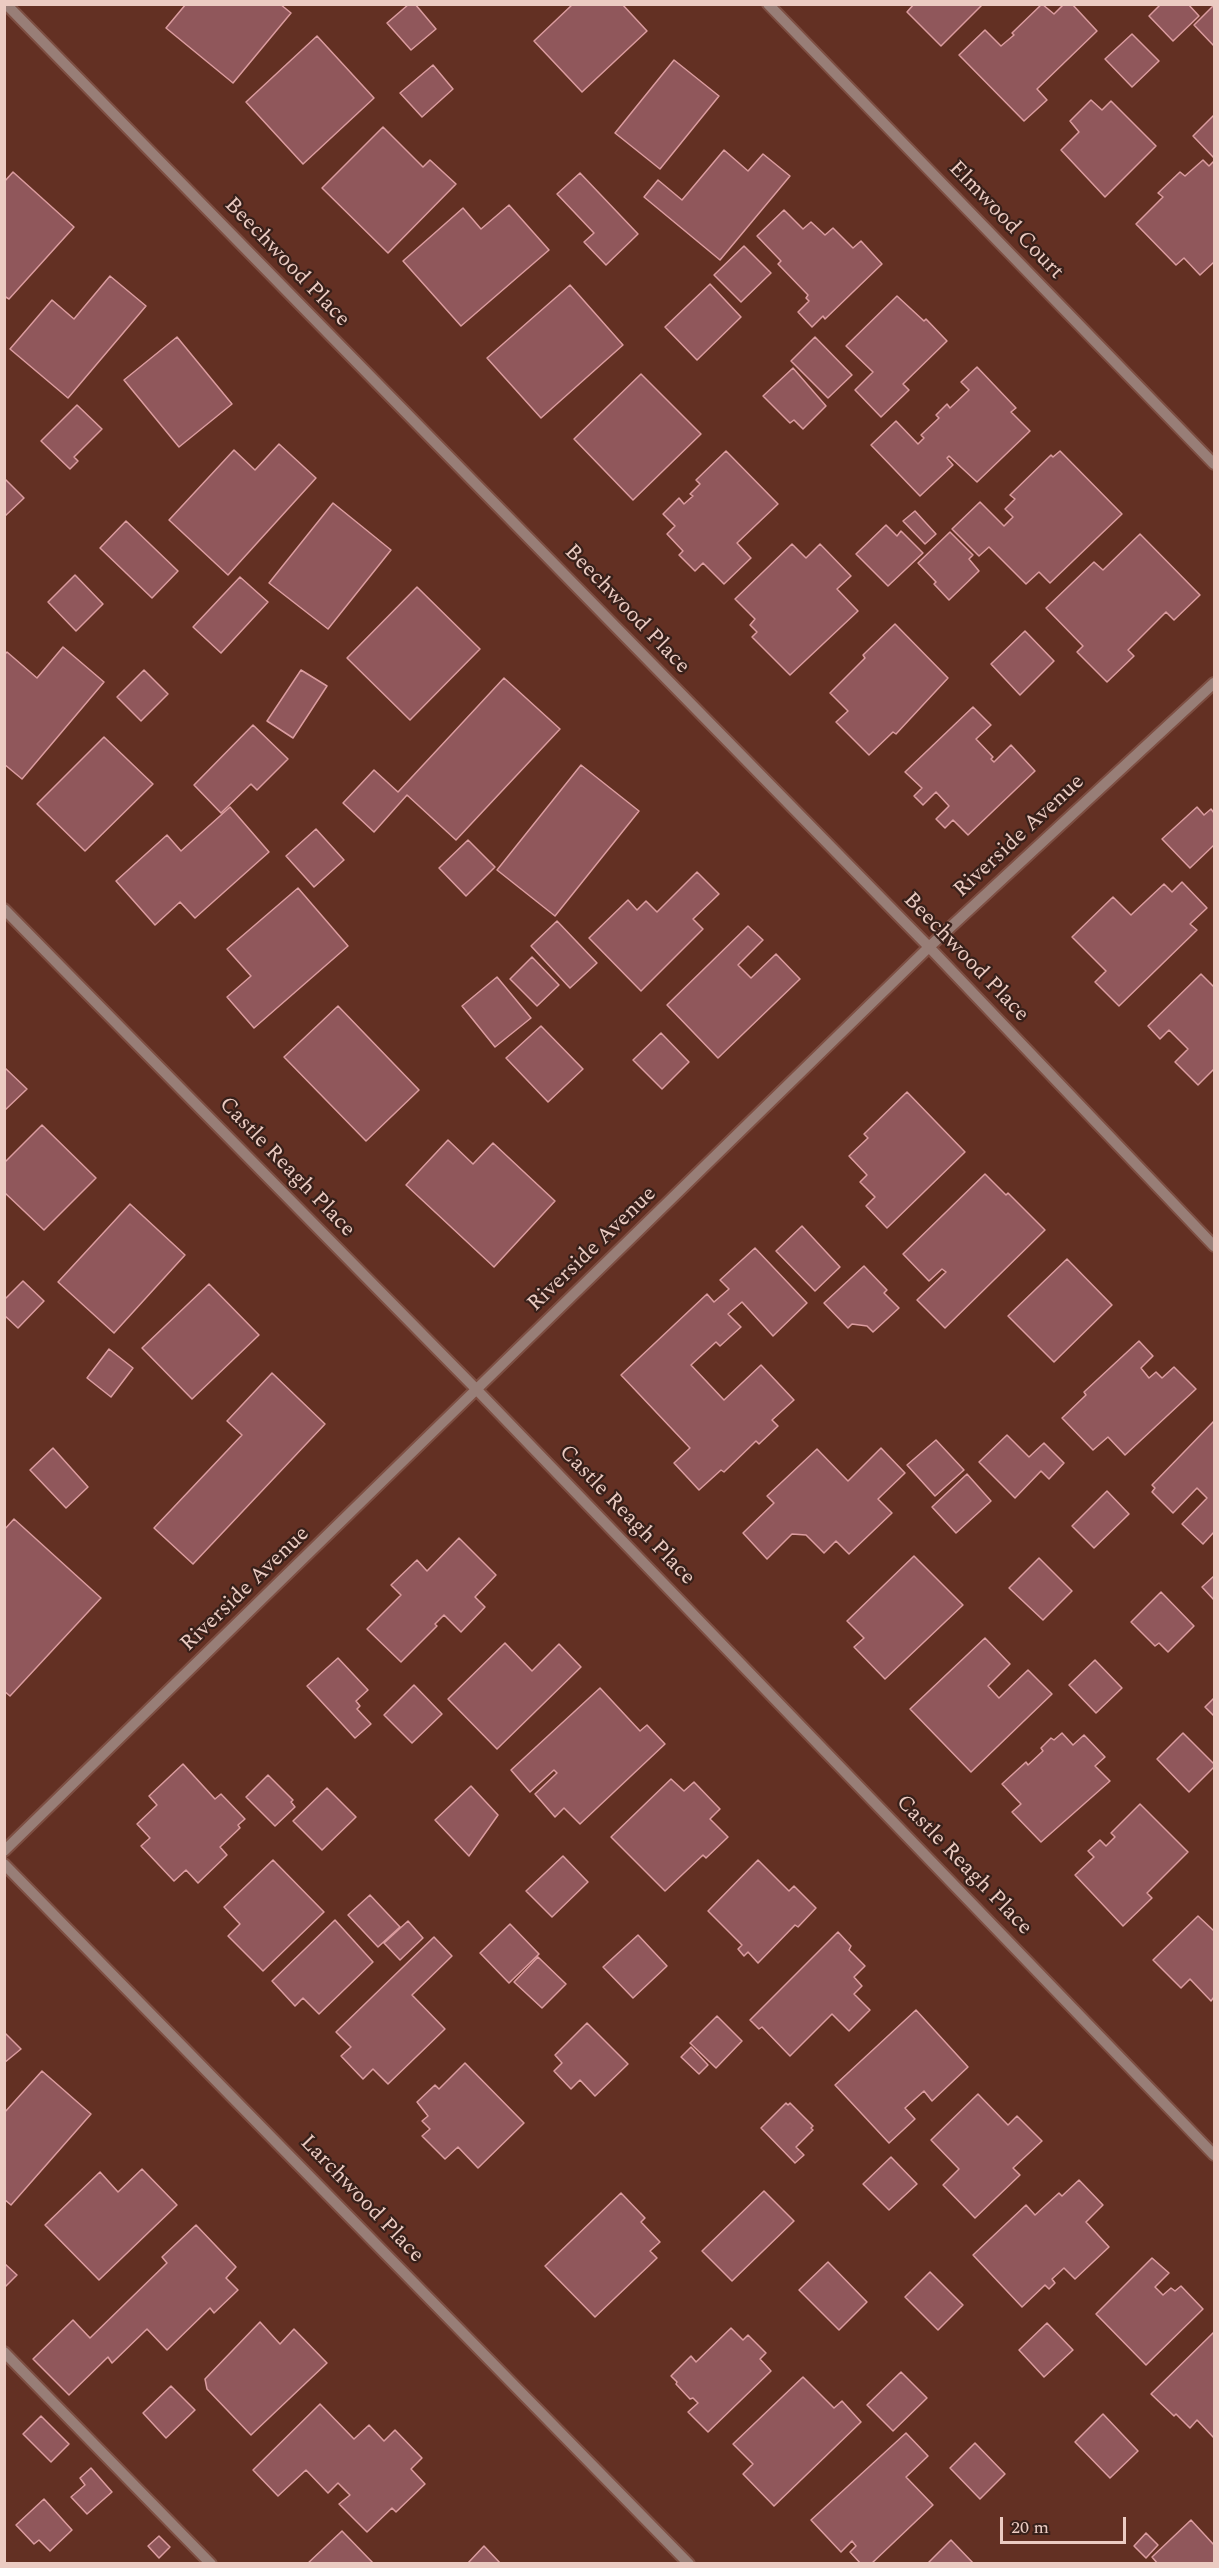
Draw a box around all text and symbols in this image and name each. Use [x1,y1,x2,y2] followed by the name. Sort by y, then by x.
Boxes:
[942,156,1068,286] street label: Elmwood Court
[217,193,355,333] street label: Beechwood Place
[557,540,695,680] street label: Beechwood Place
[949,770,1091,904] street label: Riverside Avenue
[896,888,1034,1028] street label: Beechwood Place
[212,1092,360,1244] street label: Castle Reagh Place
[523,1182,663,1318] street label: Riverside Avenue
[552,1440,700,1592] street label: Castle Reagh Place
[176,1522,316,1658] street label: Riverside Avenue
[889,1790,1037,1942] street label: Castle Reagh Place
[293,2131,429,2269] street label: Larchwood Place
[1003,2505,1129,2543] scale bar
[1011,2514,1049,2541] text: 20 m

